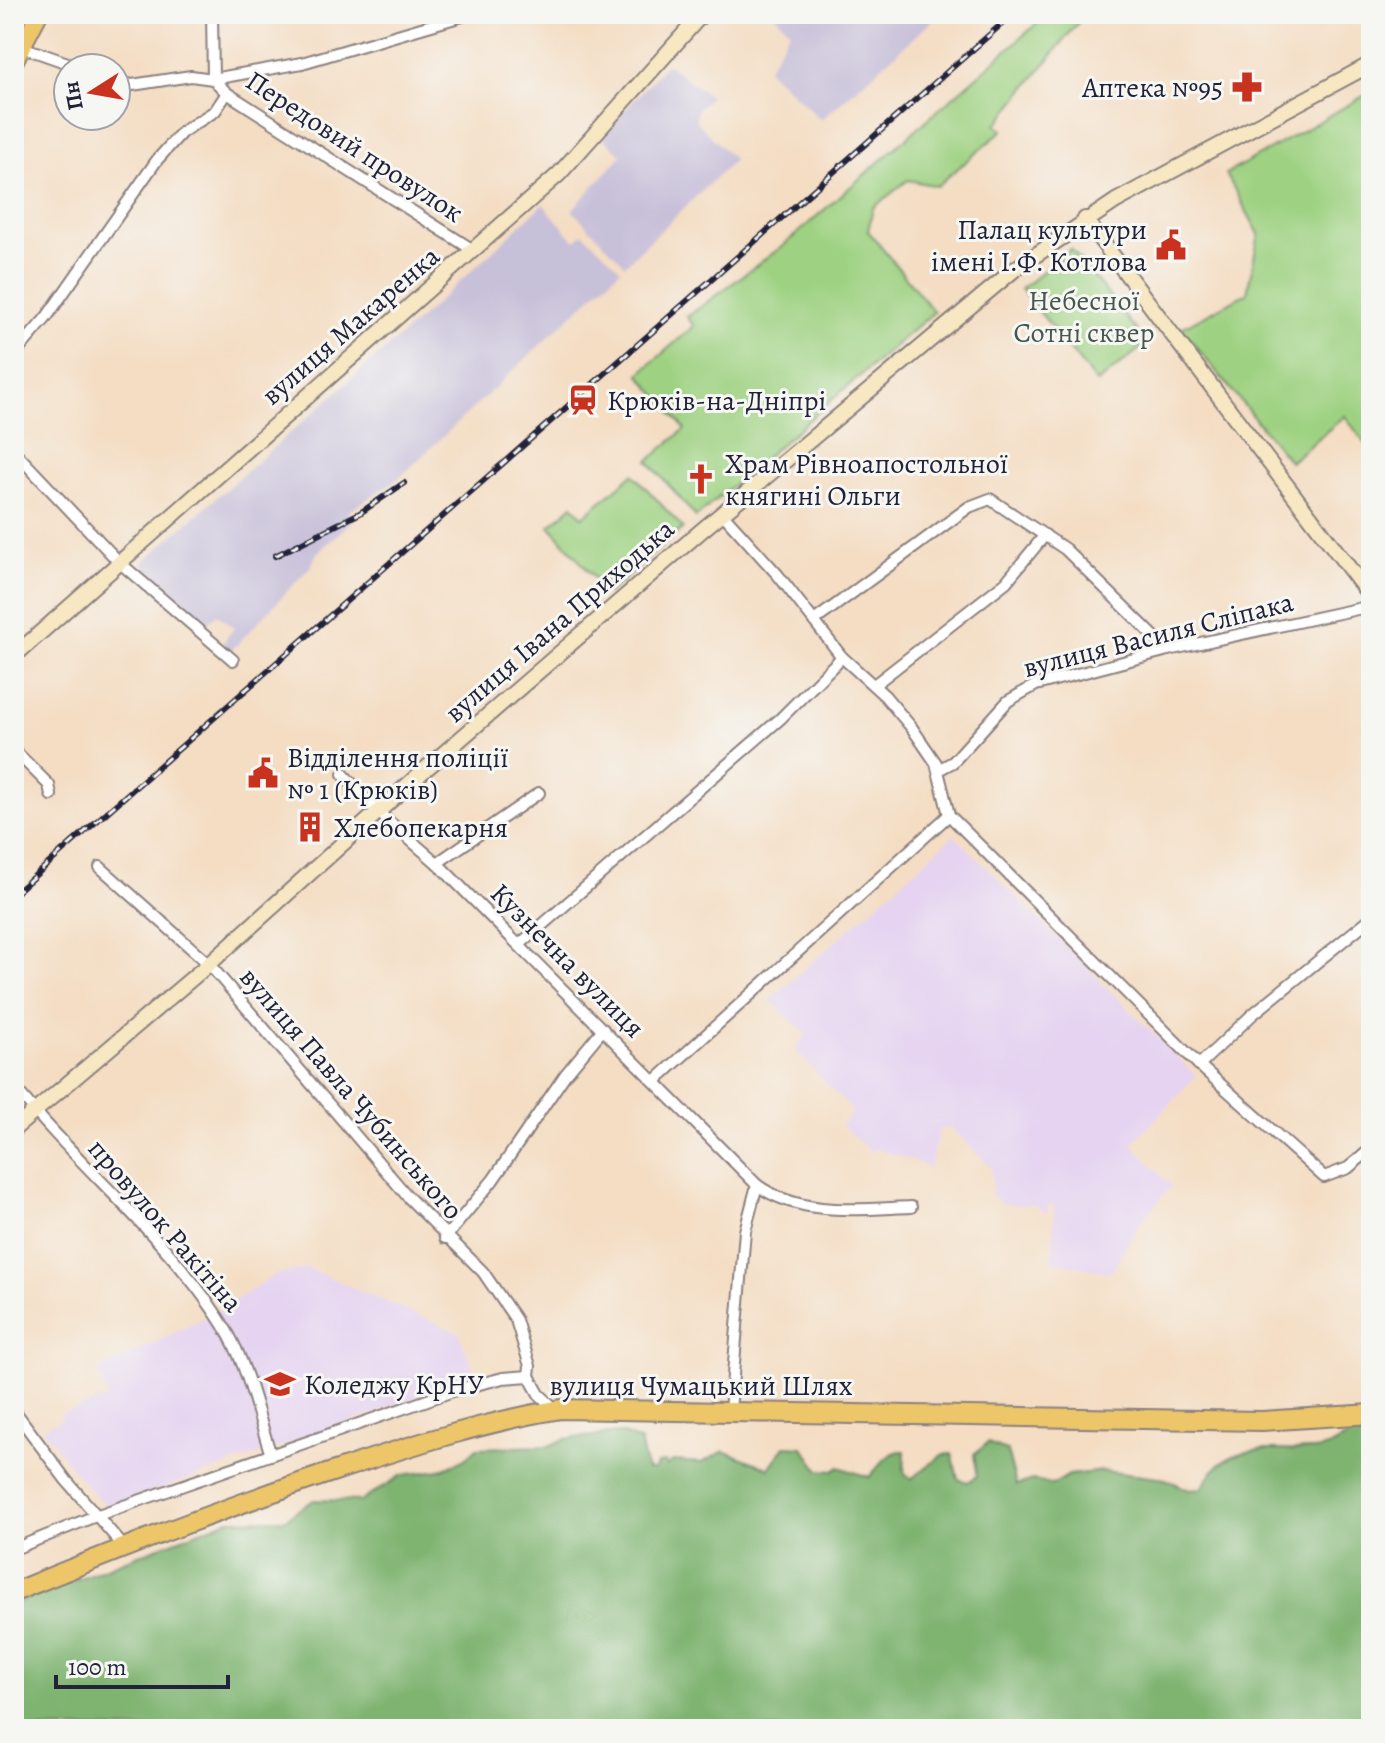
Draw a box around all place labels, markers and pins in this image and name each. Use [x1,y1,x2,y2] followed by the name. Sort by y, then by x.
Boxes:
[1081,69,1223,107] place label: Аптека №95
[1230,70,1264,104] pharmacy icon: Аптека №95
[931,211,1147,281] place label: Палац культури імені І.Ф. Котлова
[1154,228,1188,262] public building icon: Палац культури імені І.Ф. Котлова
[607,382,826,420] place label: Крюків-на-Дніпрі
[566,383,600,417] station icon: Крюків-на-Дніпрі
[725,445,1008,515] place label: Храм Рівноапостольної княгині Ольги
[684,462,718,496] church icon: Храм Рівноапостольної княгині Ольги
[287,739,508,809] place label: Відділення поліції № 1 (Крюків)
[246,756,280,790] public building icon: Відділення поліції № 1 (Крюків)
[334,809,508,847] place label: Хлебопекарня
[293,810,327,844] building icon: Хлебопекарня
[304,1366,484,1404] place label: Коледжу КрНУ
[263,1367,297,1401] school or university icon: Коледжу КрНУ

